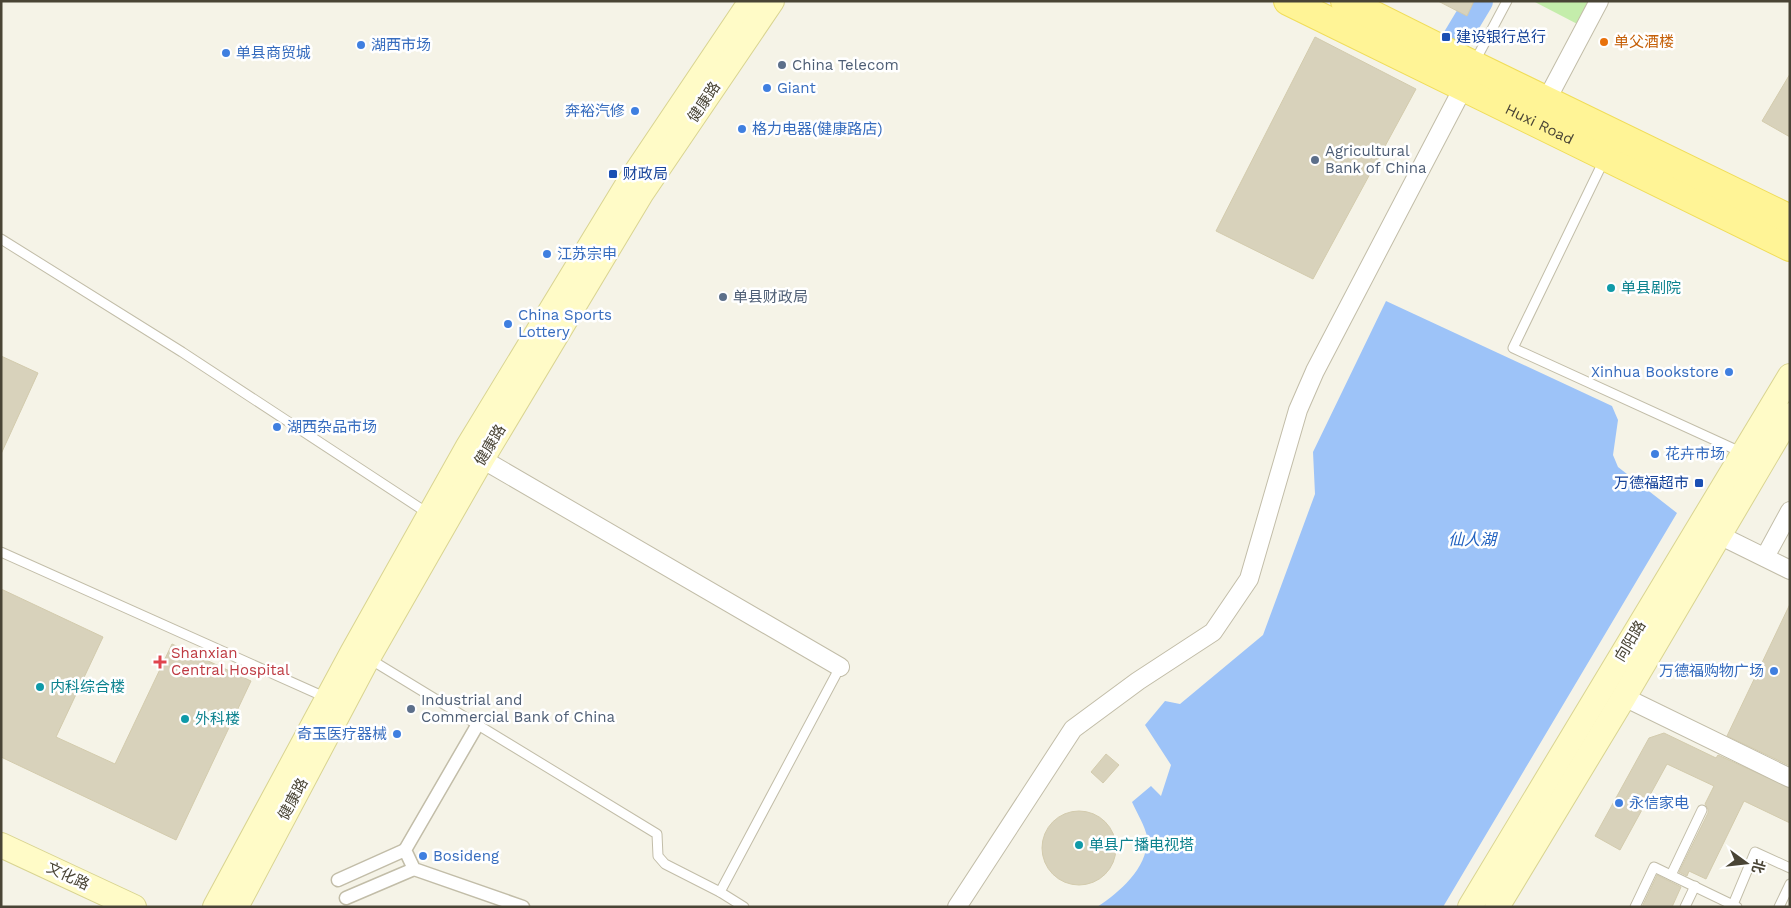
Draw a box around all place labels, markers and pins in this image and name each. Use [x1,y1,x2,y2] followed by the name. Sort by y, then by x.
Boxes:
[1456,28,1546,46] place label: 建设银行总行
[1440,31,1452,43] marker: 建设银行总行
[1614,33,1674,51] place label: 单父酒楼
[371,36,431,54] place label: 湖西市场
[1598,36,1610,48] marker: 单父酒楼
[355,39,367,51] marker: 湖西市场
[236,44,311,62] place label: 单县商贸城
[220,47,232,59] marker: 单县商贸城
[792,56,899,74] place label: China Telecom
[776,59,788,71] marker: China Telecom
[777,79,817,97] place label: Giant
[761,82,773,94] marker: Giant
[565,102,625,120] place label: 奔裕汽修
[629,105,641,117] marker: 奔裕汽修
[752,120,883,138] place label: 格力电器(健康路店)
[736,123,748,135] marker: 格力电器(健康路店)
[1325,142,1427,177] place label: Agricultural Bank of China
[1309,154,1321,166] marker: Agricultural Bank of China
[623,165,668,183] place label: 财政局
[607,168,619,180] marker: 财政局
[557,245,617,263] place label: 江苏宗申
[541,248,553,260] marker: 江苏宗申
[1621,279,1681,297] place label: 单县剧院
[1605,282,1617,294] marker: 单县剧院
[733,288,808,306] place label: 单县财政局
[717,291,729,303] marker: 单县财政局
[518,306,612,341] place label: China Sports Lottery
[502,318,514,330] marker: China Sports Lottery
[1591,363,1719,381] place label: Xinhua Bookstore
[1723,366,1735,378] marker: Xinhua Bookstore
[287,418,377,436] place label: 湖西杂品市场
[271,421,283,433] marker: 湖西杂品市场
[1665,445,1725,463] place label: 花卉市场
[1649,448,1661,460] marker: 花卉市场
[1614,474,1689,492] place label: 万德福超市
[1693,477,1705,489] marker: 万德福超市
[171,644,290,679] place label: Shanxian Central Hospital
[153,655,167,669] marker: Shanxian Central Hospital
[1659,662,1764,680] place label: 万德福购物广场
[1768,665,1780,677] marker: 万德福购物广场
[50,678,125,696] place label: 内科综合楼
[34,681,46,693] marker: 内科综合楼
[421,691,615,726] place label: Industrial and Commercial Bank of China
[405,703,417,715] marker: Industrial and Commercial Bank of China
[195,710,240,728] place label: 外科楼
[179,713,191,725] marker: 外科楼
[297,725,387,743] place label: 奇玉医疗器械
[391,728,403,740] marker: 奇玉医疗器械
[1629,794,1689,812] place label: 永信家电
[1613,797,1625,809] marker: 永信家电
[1089,836,1194,854] place label: 单县广播电视塔
[1073,839,1085,851] marker: 单县广播电视塔
[433,847,499,865] place label: Bosideng
[417,850,429,862] marker: Bosideng

